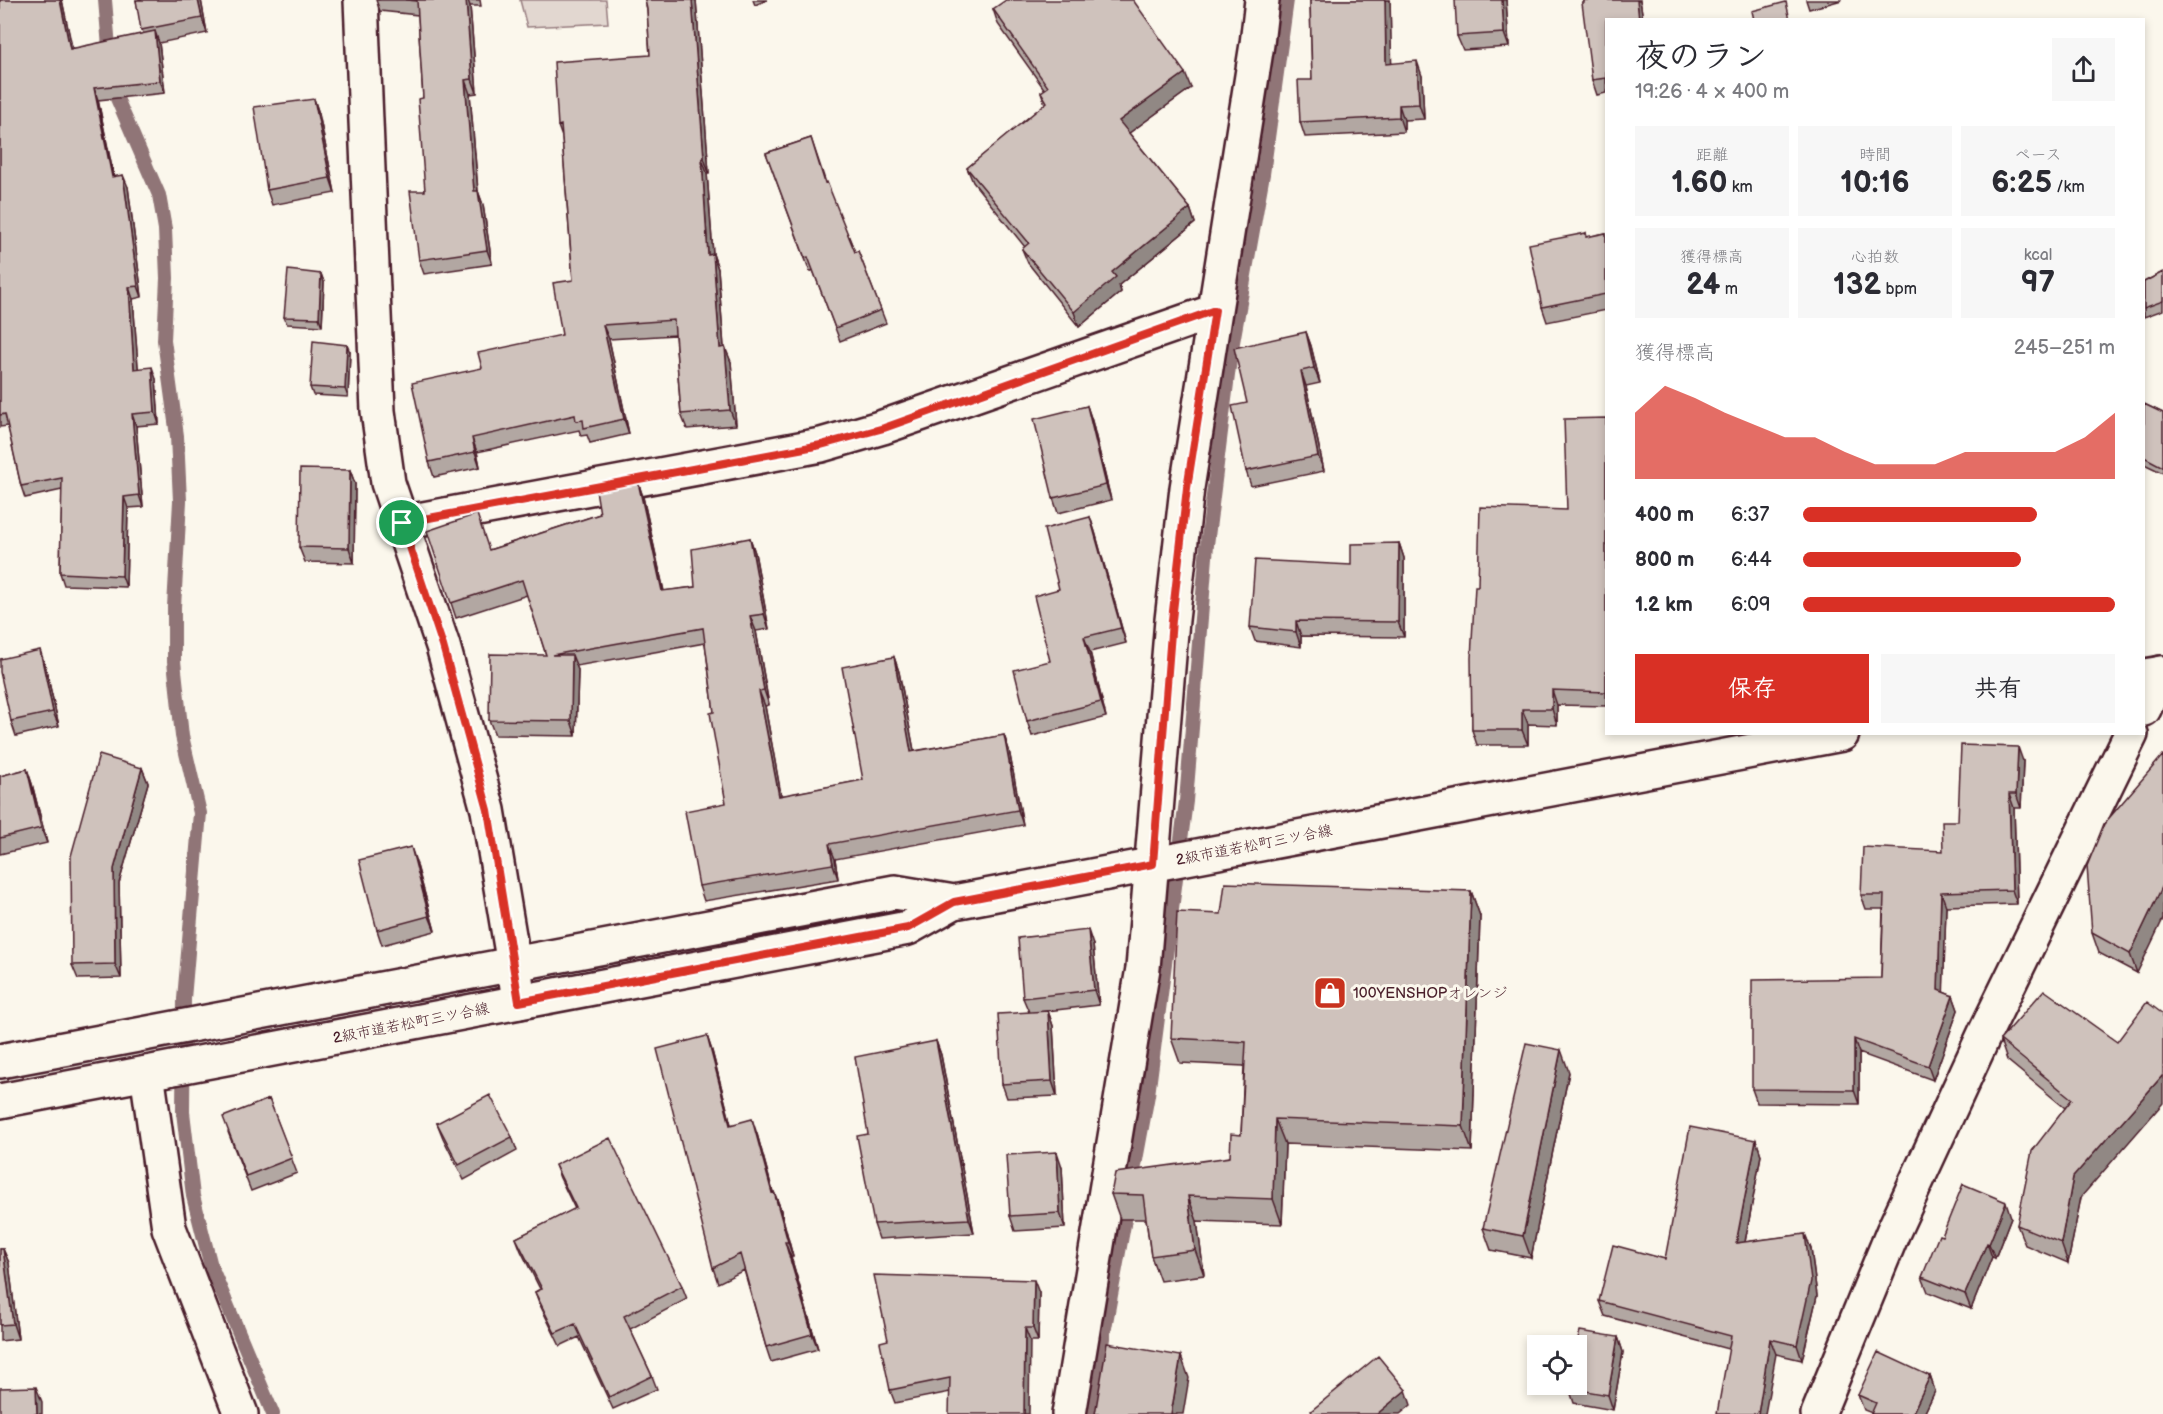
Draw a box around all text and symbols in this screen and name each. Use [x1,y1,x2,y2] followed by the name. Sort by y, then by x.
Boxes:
[1635,37,1767,77] text: 夜のラン
[2052,38,2115,101] button: share
[1635,80,1789,104] text: 19:26 · 4 × 400 m
[1696,146,1728,165] text: 距離
[1859,146,1891,165] text: 時間
[2014,146,2062,165] text: ペース
[1671,165,1727,201] text: 1.60
[1840,165,1910,201] text: 10:16
[1991,165,2052,201] text: 6:25
[1727,178,1753,197] text: km
[2052,178,2085,197] text: /km
[2024,246,2052,265] text: kcal
[1680,248,1744,267] text: 獲得標高
[1851,248,1899,267] text: 心拍数
[2021,265,2055,301] text: 97
[1686,267,1720,303] text: 24
[1833,267,1881,303] text: 132
[1720,280,1738,299] text: m
[1881,280,1917,299] text: bpm
[2014,336,2115,360] text: 245–251 m
[1635,341,1715,365] text: 獲得標高
[376,497,427,548] pin
[1635,503,1694,527] text: 400 m
[1731,503,1769,527] text: 6:37
[385,506,418,539] icon: arrive
[1635,548,1694,572] text: 800 m
[1731,548,1772,572] text: 6:44
[1635,593,1693,617] text: 1.2 km
[1731,593,1771,617] text: 6:09
[1635,654,1869,723] button: 保存
[1881,654,2115,723] button: 共有
[1174,821,1334,870] street label: 2級市道若松町三ツ合線
[1312,975,1348,1011] shop icon: 100YENSHOPオレンジ
[1353,984,1507,1003] place label: 100YENSHOPオレンジ
[331,999,491,1048] street label: 2級市道若松町三ツ合線
[1527,1335,1587,1395] map controls
[1527,1335,1587,1395] button: locate

